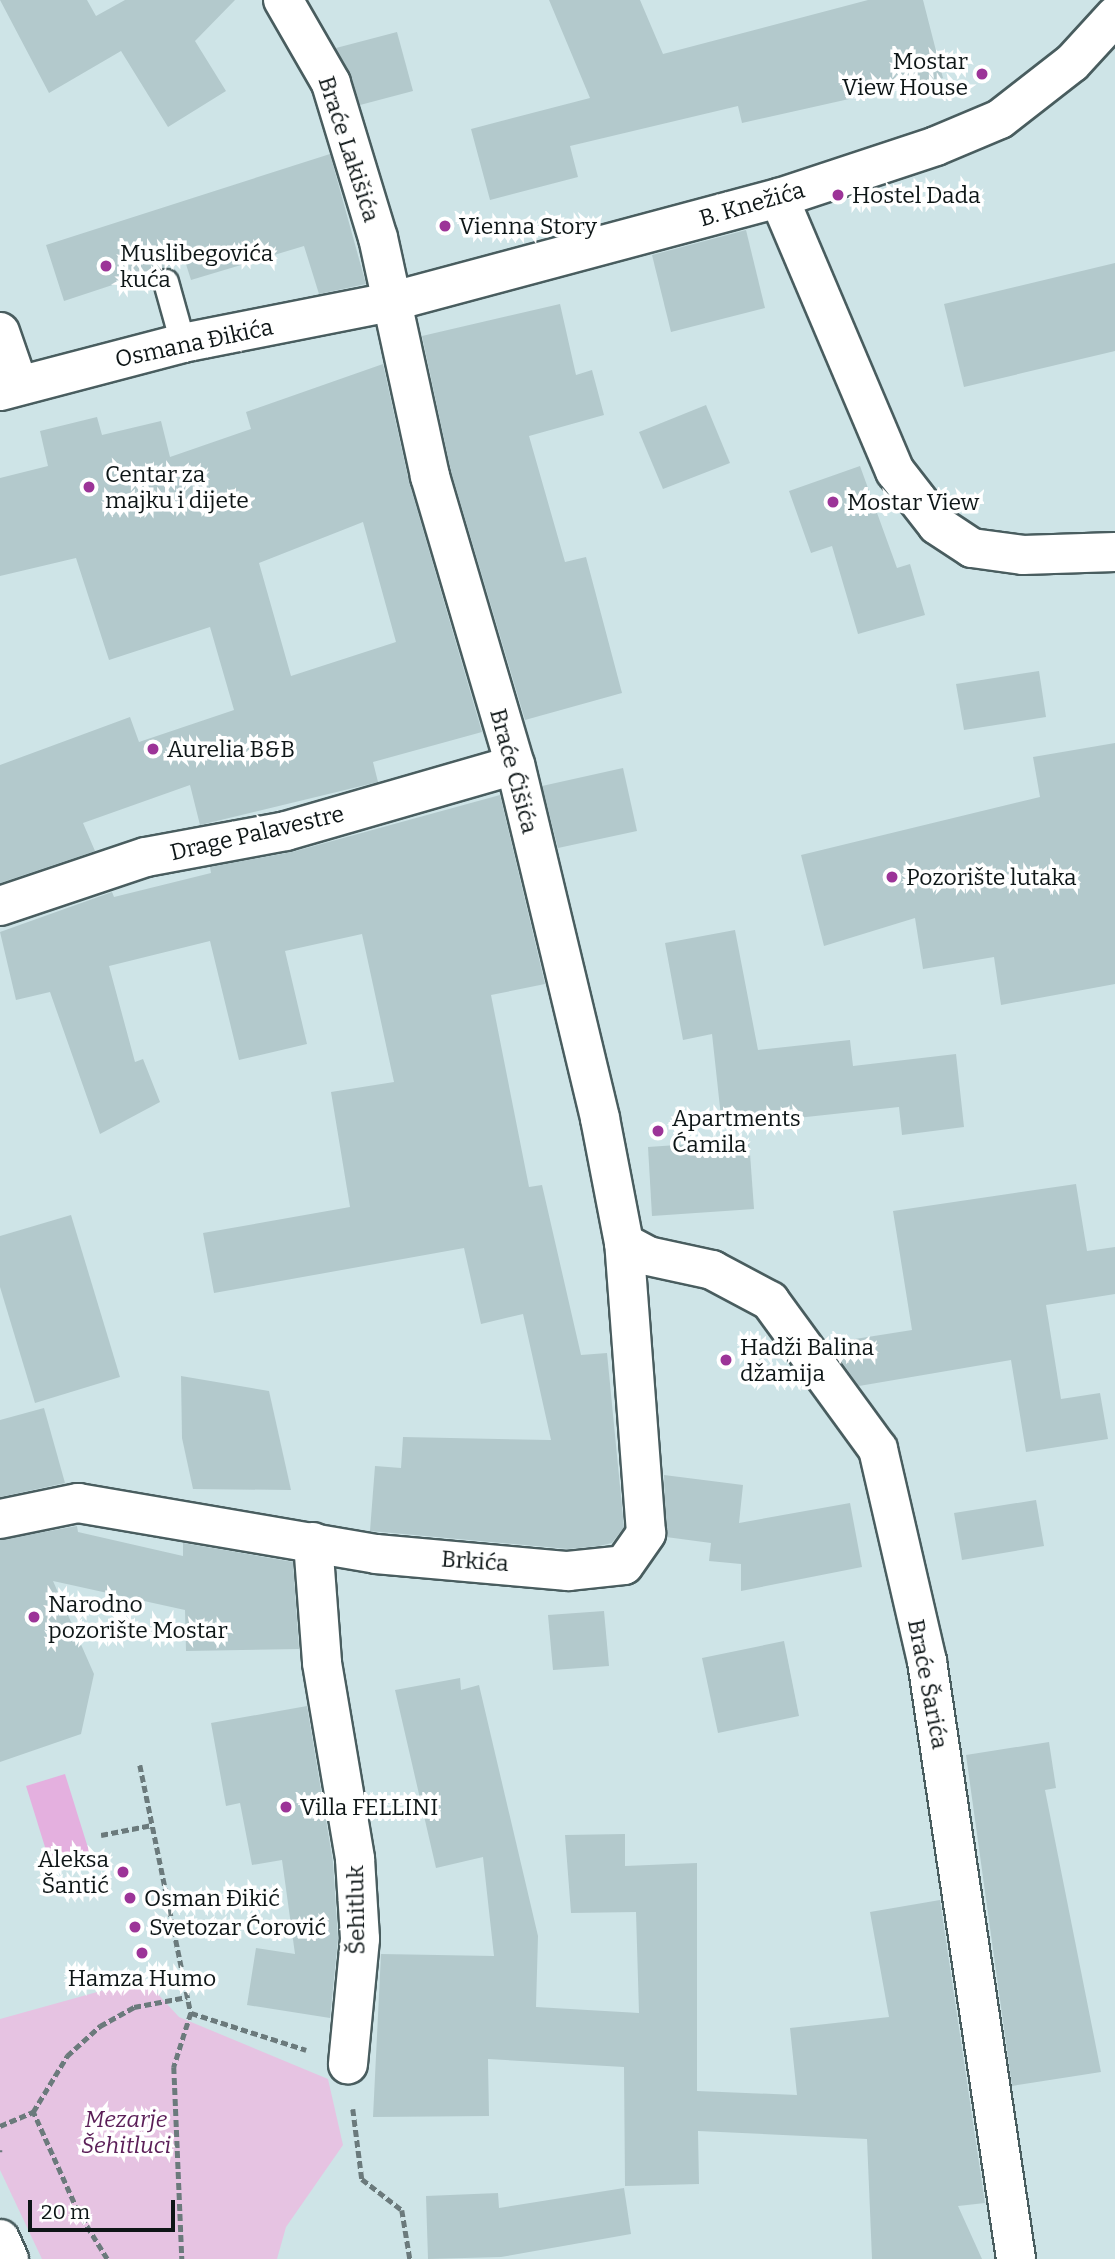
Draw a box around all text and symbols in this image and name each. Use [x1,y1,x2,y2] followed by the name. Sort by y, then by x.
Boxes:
[842,47,968,101] place label: Mostar View House
[974,66,990,82] marker: Mostar View House
[312,73,386,225] street label: Braće Lakišića
[696,176,808,232] street label: B. Knežića
[852,181,980,209] place label: Hostel Dada
[830,187,846,203] marker: Hostel Dada
[459,212,597,240] place label: Vienna Story
[437,218,453,234] marker: Vienna Story
[120,239,273,293] place label: Muslibegovića kuća
[98,258,114,274] marker: Muslibegovića kuća
[113,313,275,373] street label: Osmana Đikića
[105,460,249,514] place label: Centar za majku i dijete
[79,477,99,497] marker: Centar za majku i dijete
[847,488,979,516] place label: Mostar View
[825,494,841,510] marker: Mostar View
[484,706,544,836] street label: Braće Ćišića
[167,735,295,763] place label: Aurelia B&B
[145,741,161,757] marker: Aurelia B&B
[167,800,347,866] street label: Drage Palavestre
[906,863,1077,891] place label: Pozorište lutaka
[884,869,900,885] marker: Pozorište lutaka
[672,1104,801,1158] place label: Apartments Ćamila
[650,1123,666,1139] marker: Apartments Ćamila
[740,1333,874,1387] place label: Hadži Balina džamija
[718,1352,734,1368] marker: Hadži Balina džamija
[440,1545,510,1577] street label: Brkića
[48,1590,228,1644] place label: Narodno pozorište Mostar
[26,1609,42,1625] marker: Narodno pozorište Mostar
[902,1617,954,1751] street label: Braće Šarića
[300,1793,438,1821] place label: Villa FELLINI
[278,1799,294,1815] marker: Villa FELLINI
[38,1845,109,1899] place label: Aleksa Šantić
[115,1864,131,1880] marker: Aleksa Šantić
[341,1865,371,1955] street label: Šehitluk
[144,1884,280,1912] place label: Osman Đikić
[122,1890,138,1906] marker: Osman Đikić
[149,1913,326,1941] place label: Svetozar Ćorović
[127,1919,143,1935] marker: Svetozar Ćorović
[134,1945,150,1961] marker: Hamza Humo
[68,1964,216,1992] place label: Hamza Humo
[81,2105,171,2159] park label: Mezarje Šehitluci
[32,2186,178,2230] scale bar
[41,2199,90,2225] text: 20 m

